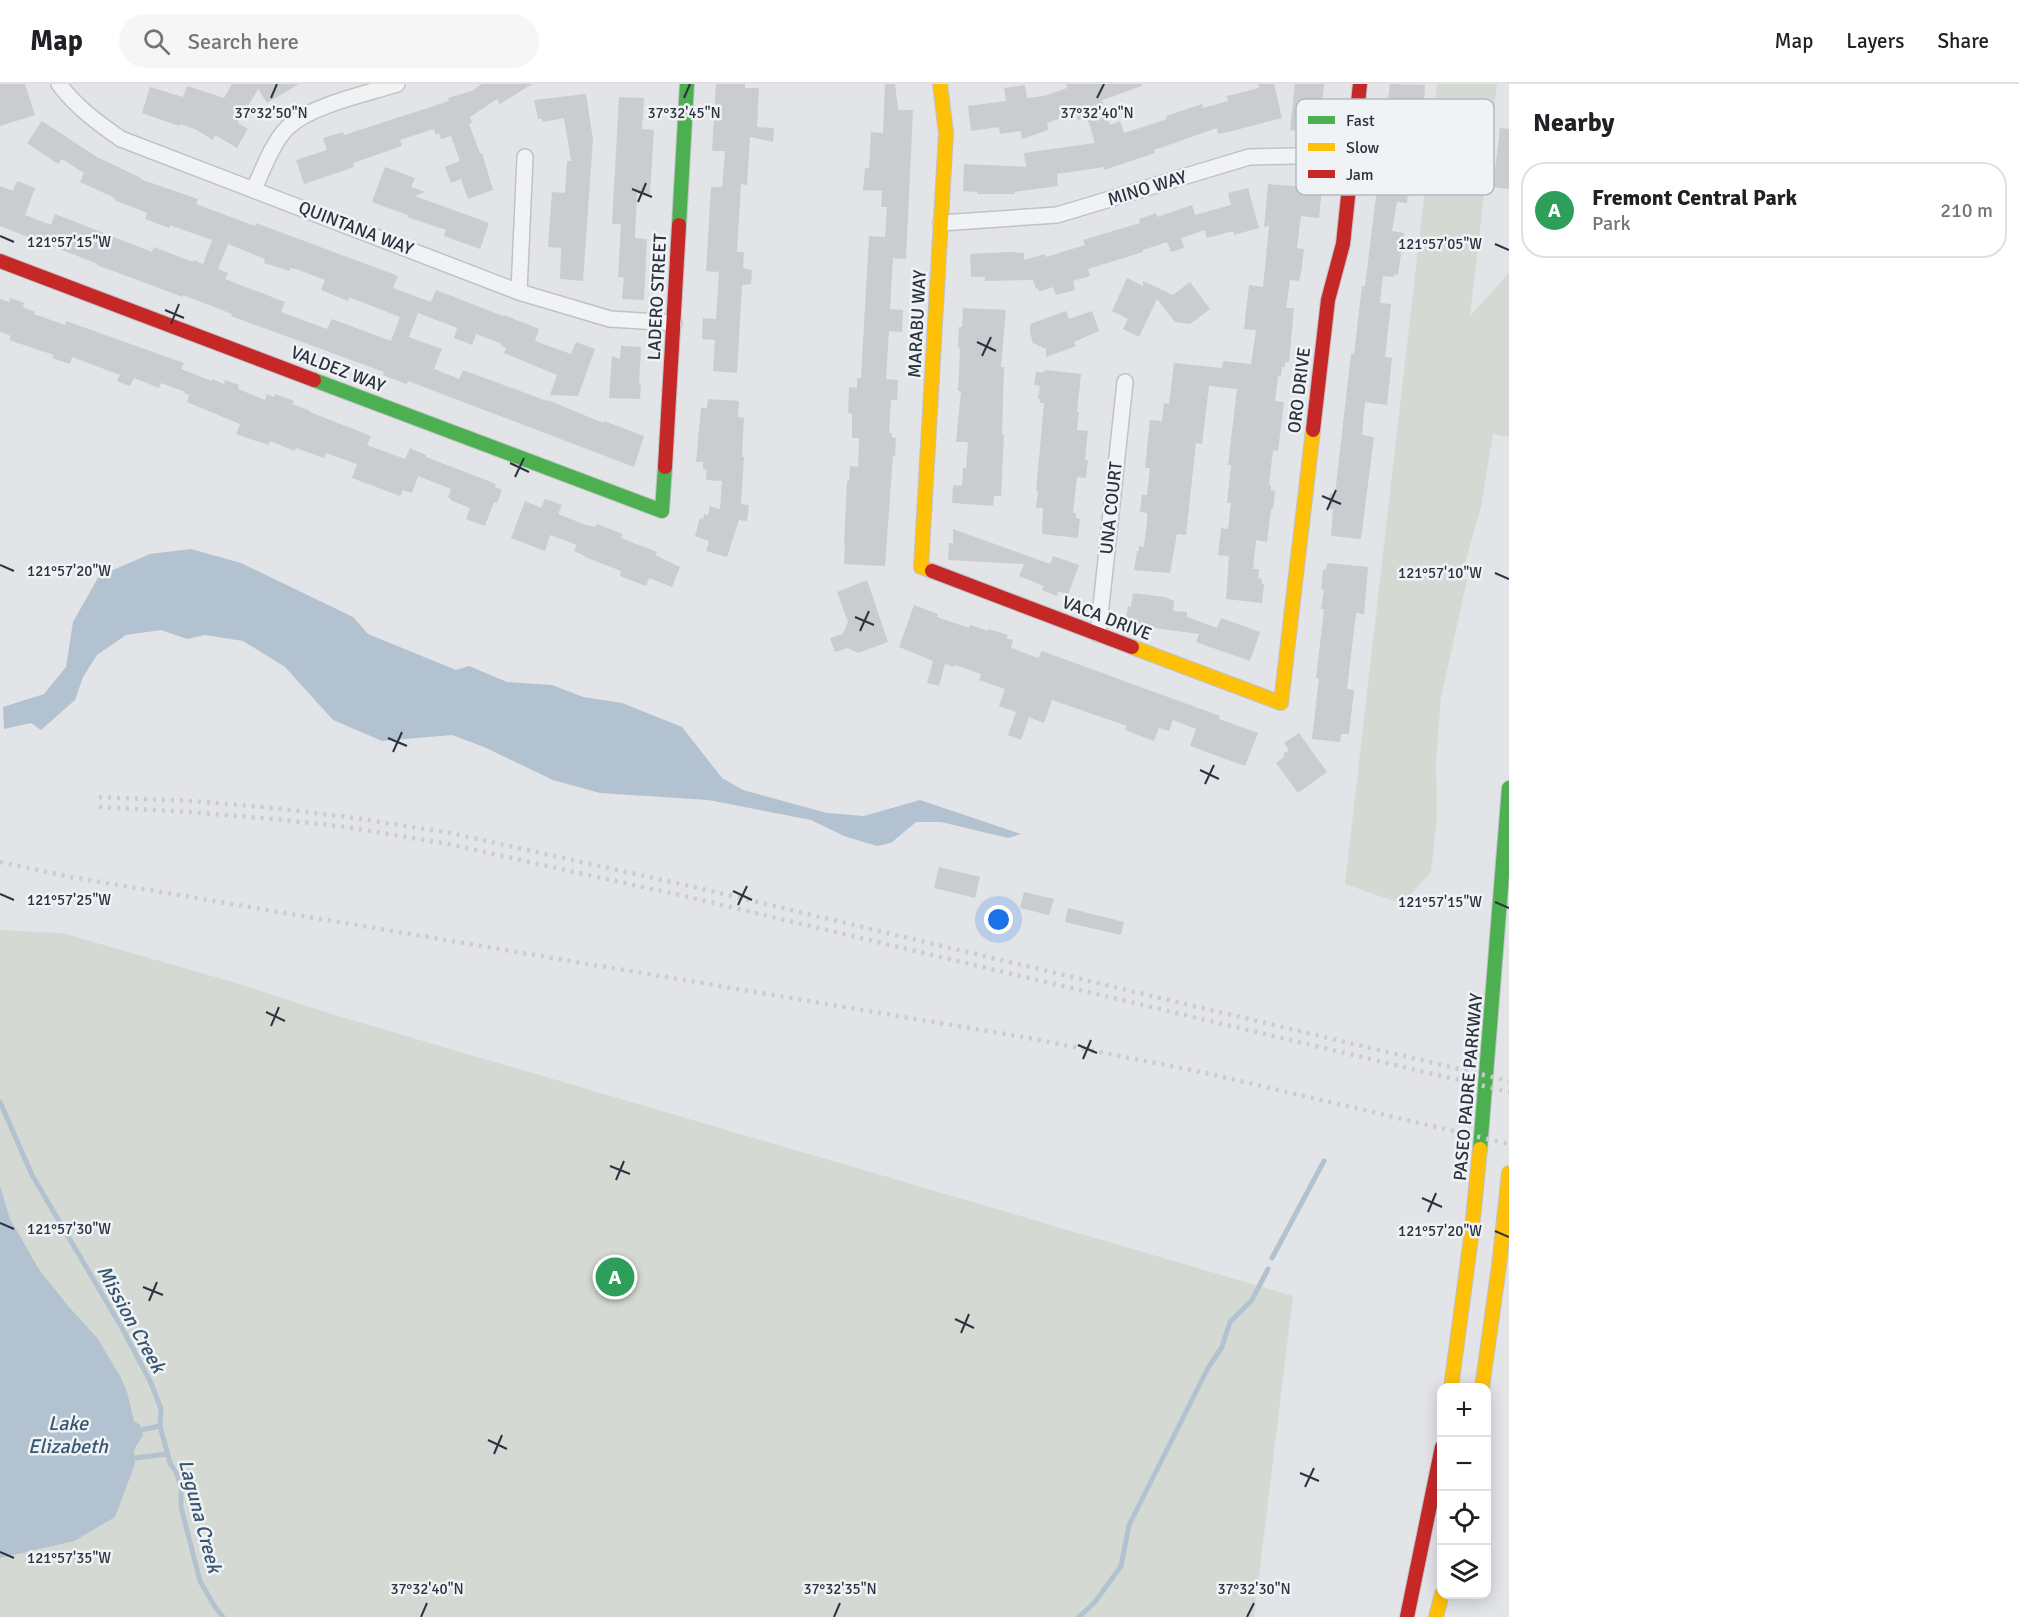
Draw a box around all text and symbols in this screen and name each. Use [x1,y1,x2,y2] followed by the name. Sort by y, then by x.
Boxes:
[119,14,539,68] search box
[30,24,83,58] text: Map
[140,25,173,58] icon: search
[188,28,299,55] text: Search here
[1775,28,1813,54] text: Map
[1846,28,1904,54] text: Layers
[1937,28,1989,54] text: Share
[1296,99,1494,195] legend
[234,104,308,122] text: 37°32'50"N
[647,104,721,122] text: 37°32'45"N
[1060,104,1134,122] text: 37°32'40"N
[1533,107,1614,139] text: Nearby
[1346,111,1375,131] text: Fast
[1346,138,1380,158] text: Slow
[1346,165,1374,185] text: Jam
[1105,166,1189,210] street label: MINO WAY
[1592,184,1797,211] text: Fremont Central Park
[295,196,417,260] street label: QUINTANA WAY
[1548,198,1561,223] text: A
[1940,198,1993,223] text: 210 m
[1592,211,1630,236] text: Park
[27,233,111,251] text: 121°57'15"W
[643,233,671,361] street label: LADERO STREET
[1398,235,1482,253] text: 121°57'05"W
[903,269,931,379] street label: MARABU WAY
[288,341,388,397] street label: VALDEZ WAY
[1283,346,1315,434] street label: ORO DRIVE
[1095,460,1127,556] street label: UNA COURT
[27,562,111,580] text: 121°57'20"W
[1398,564,1482,582] text: 121°57'10"W
[1059,591,1155,645] street label: VACA DRIVE
[27,891,111,909] text: 121°57'25"W
[1398,893,1482,911] text: 121°57'15"W
[984,905,1013,934] your location
[1449,992,1487,1182] street label: PASEO PADRE PARKWAY
[27,1220,111,1238] text: 121°57'30"W
[1398,1222,1482,1240] text: 121°57'20"W
[596,1254,634,1300] pin: A
[91,1261,172,1379] water label: Mission Creek
[1437,1383,1491,1599] map controls
[1437,1383,1491,1437] button: +
[28,1411,109,1459] water label: Lake Elizabeth
[1437,1437,1491,1491] button: −
[173,1457,228,1577] water label: Laguna Creek
[1437,1491,1491,1545] button: locate
[1437,1545,1491,1599] button: layers
[27,1549,111,1567] text: 121°57'35"W
[390,1580,464,1598] text: 37°32'40"N
[803,1580,877,1598] text: 37°32'35"N
[1217,1580,1291,1598] text: 37°32'30"N

